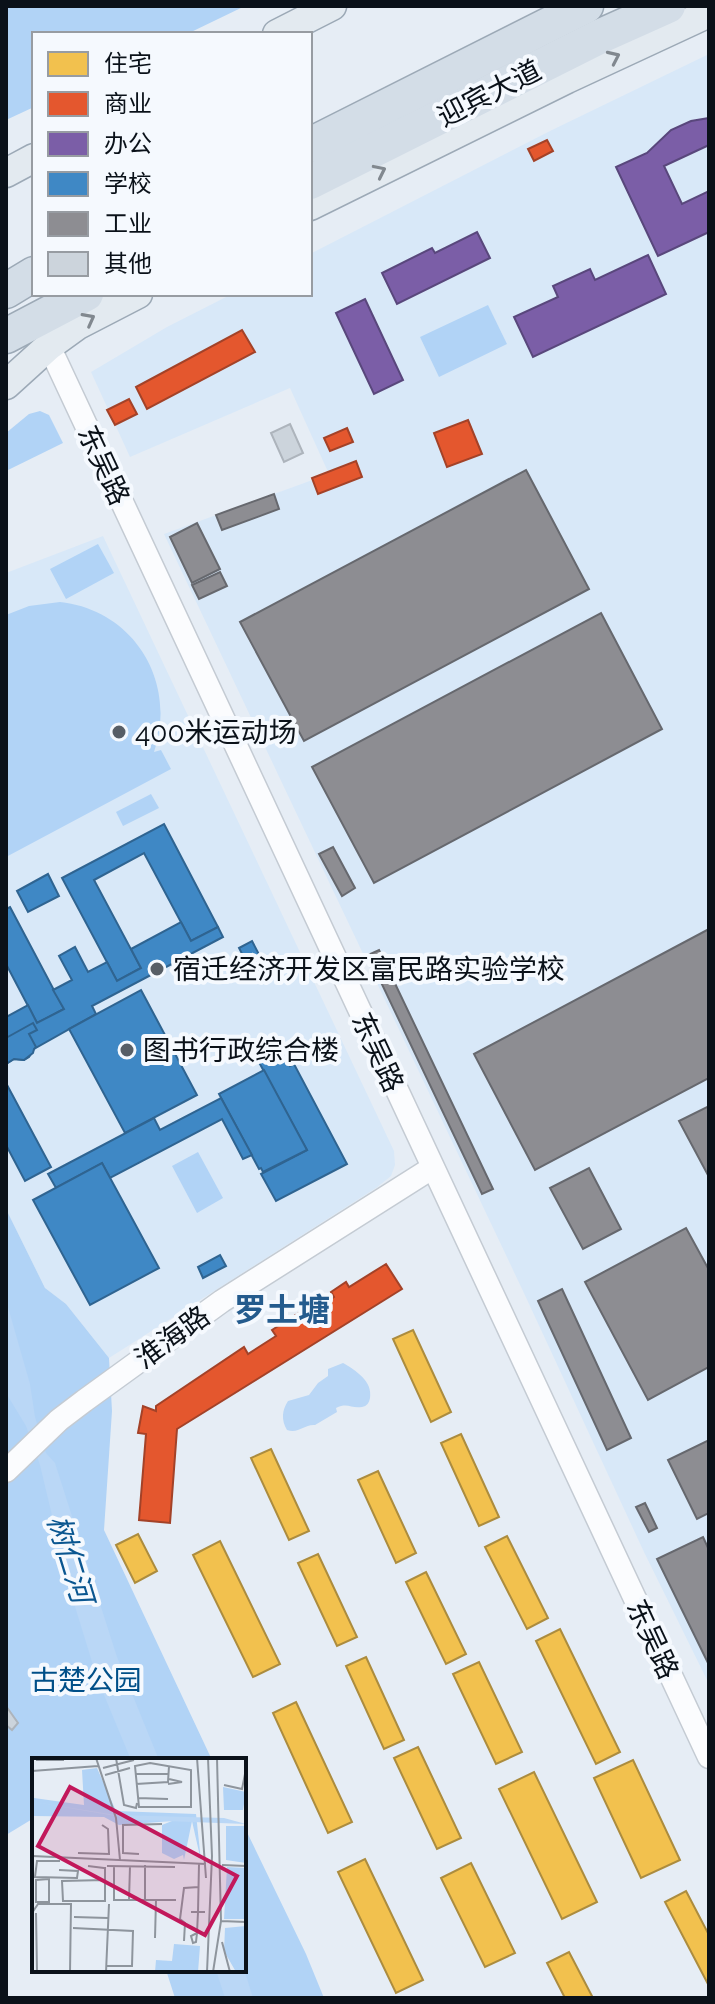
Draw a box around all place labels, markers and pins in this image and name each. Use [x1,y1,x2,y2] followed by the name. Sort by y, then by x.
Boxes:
[135,716,297,749] place label: 400米运动场
[110,723,128,741] marker: 400米运动场
[173,953,565,986] place label: 宿迁经济开发区富民路实验学校
[148,960,166,978] marker: 宿迁经济开发区富民路实验学校
[143,1034,339,1067] place label: 图书行政综合楼
[118,1041,136,1059] marker: 图书行政综合楼

